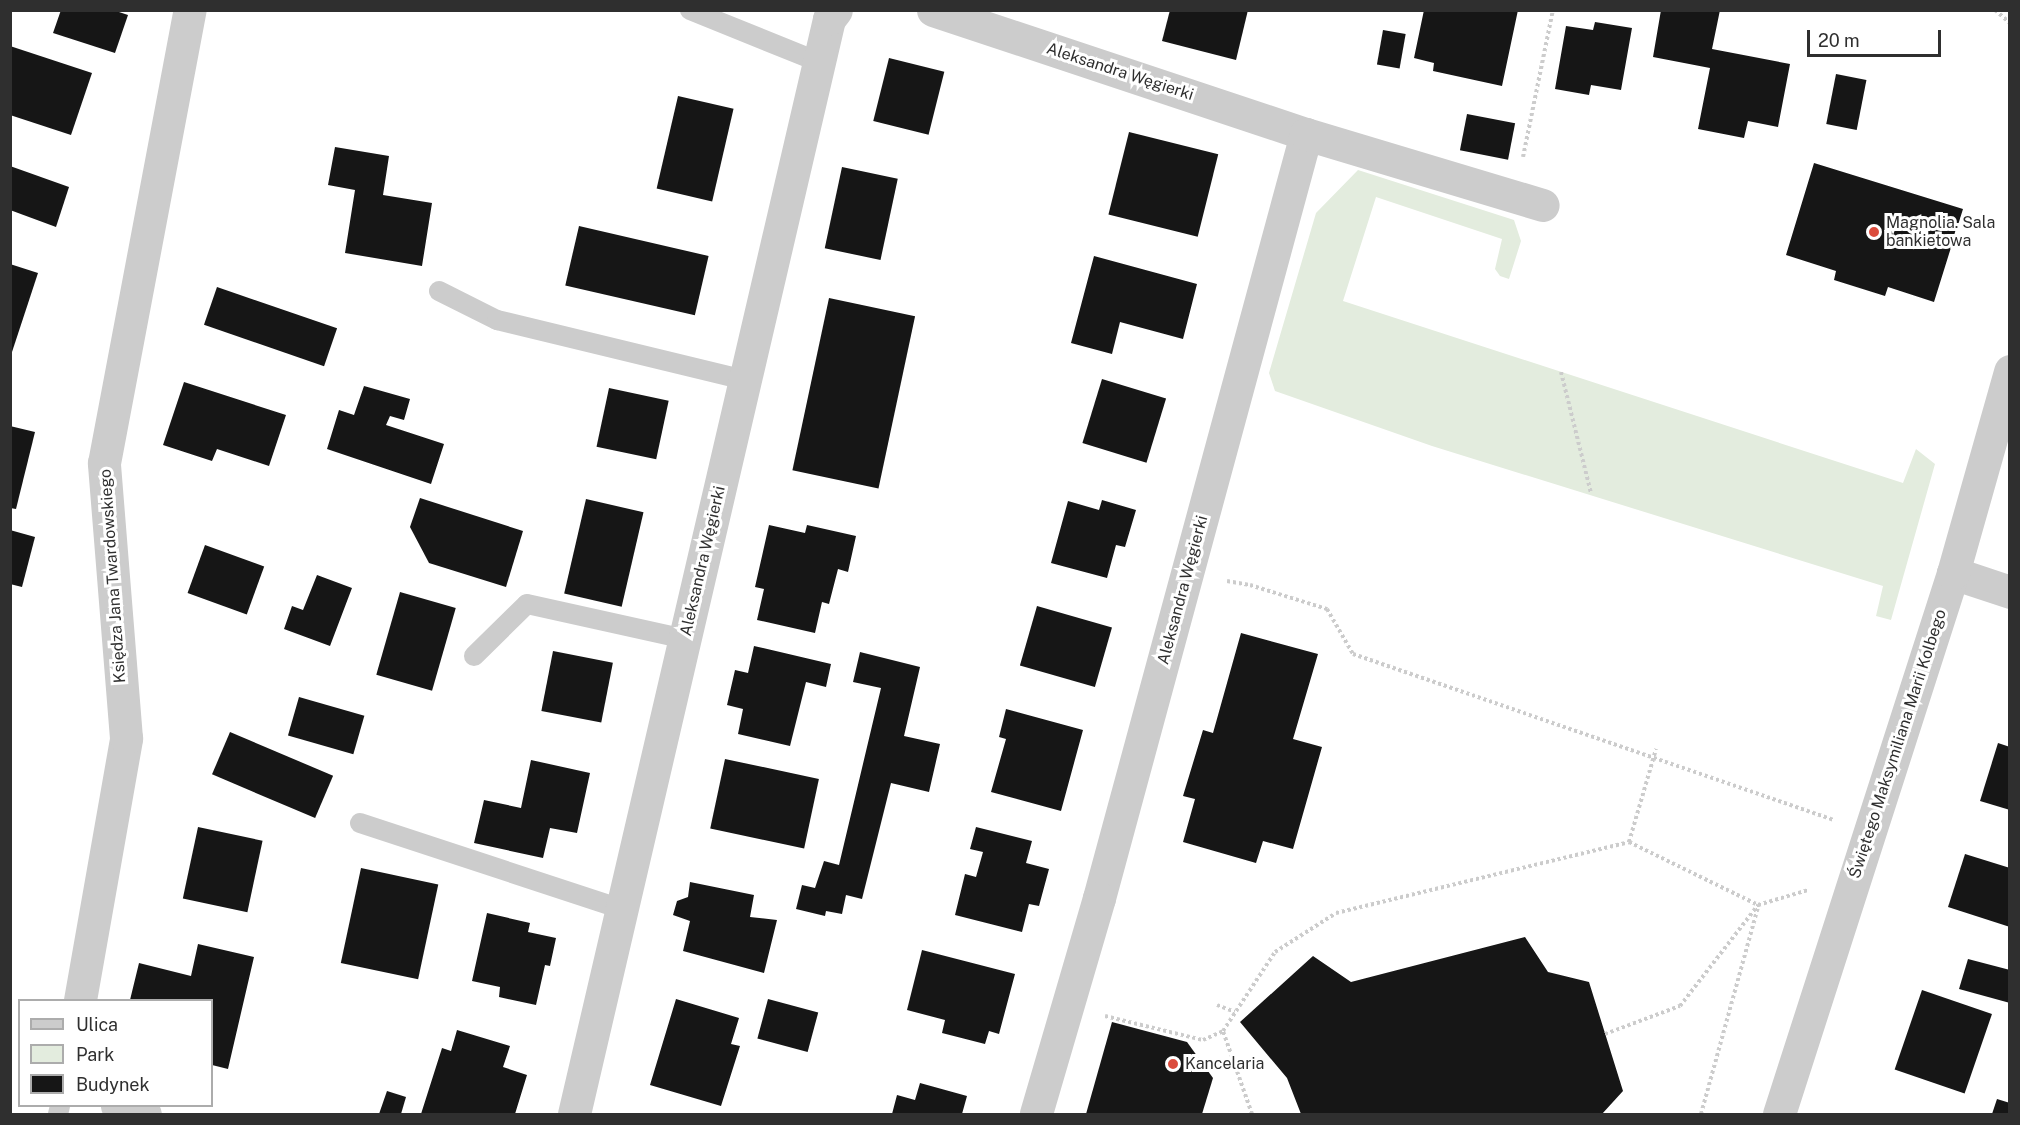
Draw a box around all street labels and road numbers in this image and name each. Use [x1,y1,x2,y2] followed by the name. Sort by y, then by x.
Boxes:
[1044,39,1196,105] street label: Aleksandra Węgierki
[96,468,130,684] street label: Księdza Jana Twardowskiego
[676,484,730,638] street label: Aleksandra Węgierki
[1154,513,1212,667] street label: Aleksandra Węgierki
[1845,607,1951,881] street label: Świętego Maksymiliana Marii Kolbego

